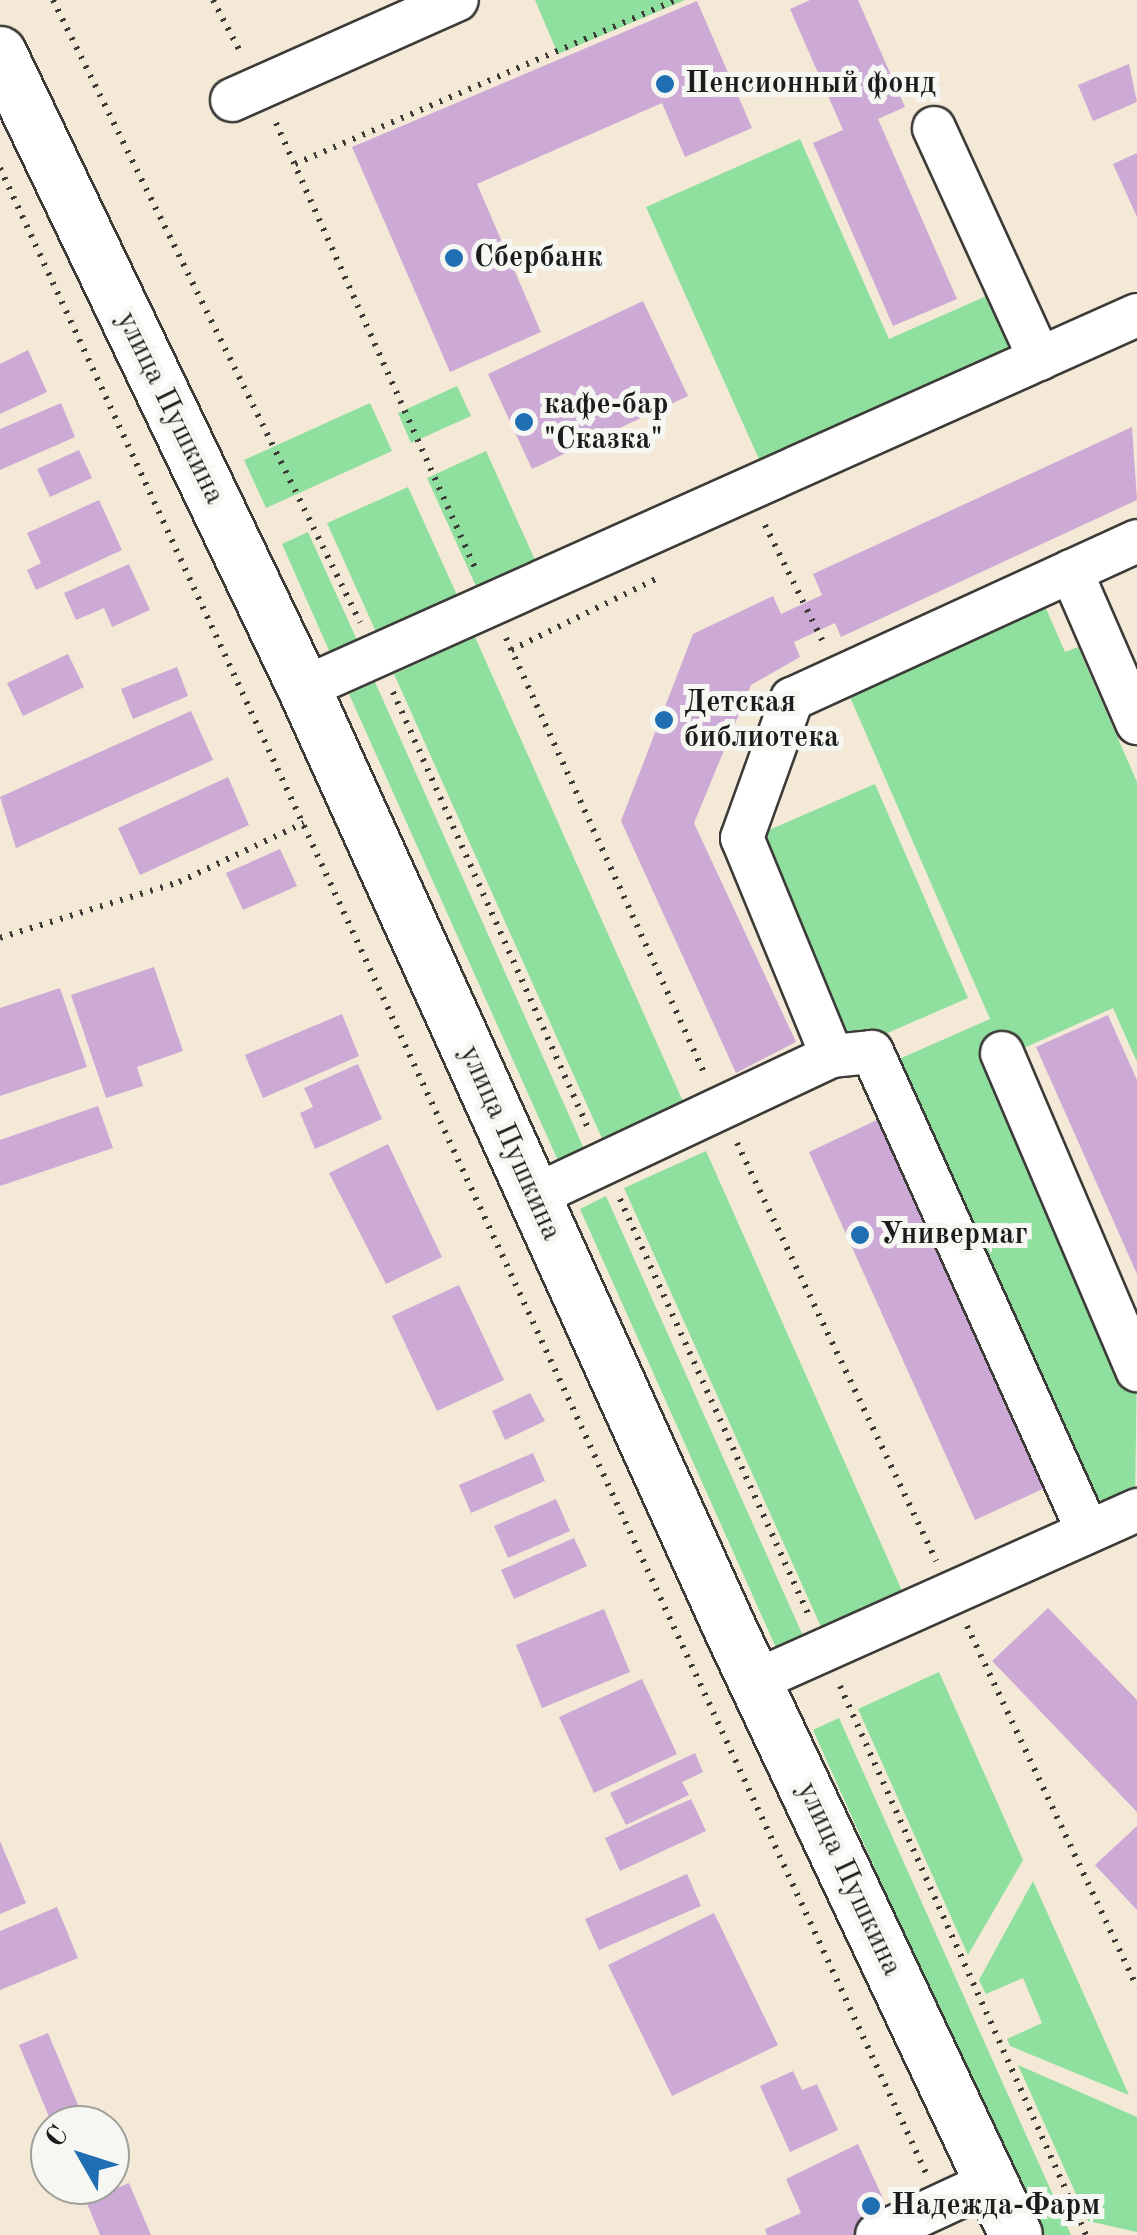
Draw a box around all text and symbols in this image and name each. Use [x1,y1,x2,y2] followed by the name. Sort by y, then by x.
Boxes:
[685,66,936,102] place label: Пенсионный фонд
[654,73,676,95] marker: Пенсионный фонд
[474,240,603,276] place label: Сбербанк
[443,247,465,269] marker: Сбербанк
[108,306,232,510] street label: улица Пушкина
[544,387,669,458] place label: кафе-бар "Сказка"
[513,411,535,433] marker: кафе-бар "Сказка"
[684,685,839,756] place label: Детская библиотека
[653,709,675,731] marker: Детская библиотека
[451,1040,569,1246] street label: улица Пушкина
[880,1217,1028,1253] place label: Универмаг
[849,1224,871,1246] marker: Универмаг
[788,1776,910,1982] street label: улица Пушкина
[30,2105,130,2205] north arrow
[42,2121,75,2153] text: С
[891,2188,1100,2224] place label: Надежда-Фарм
[860,2195,882,2217] marker: Надежда-Фарм

